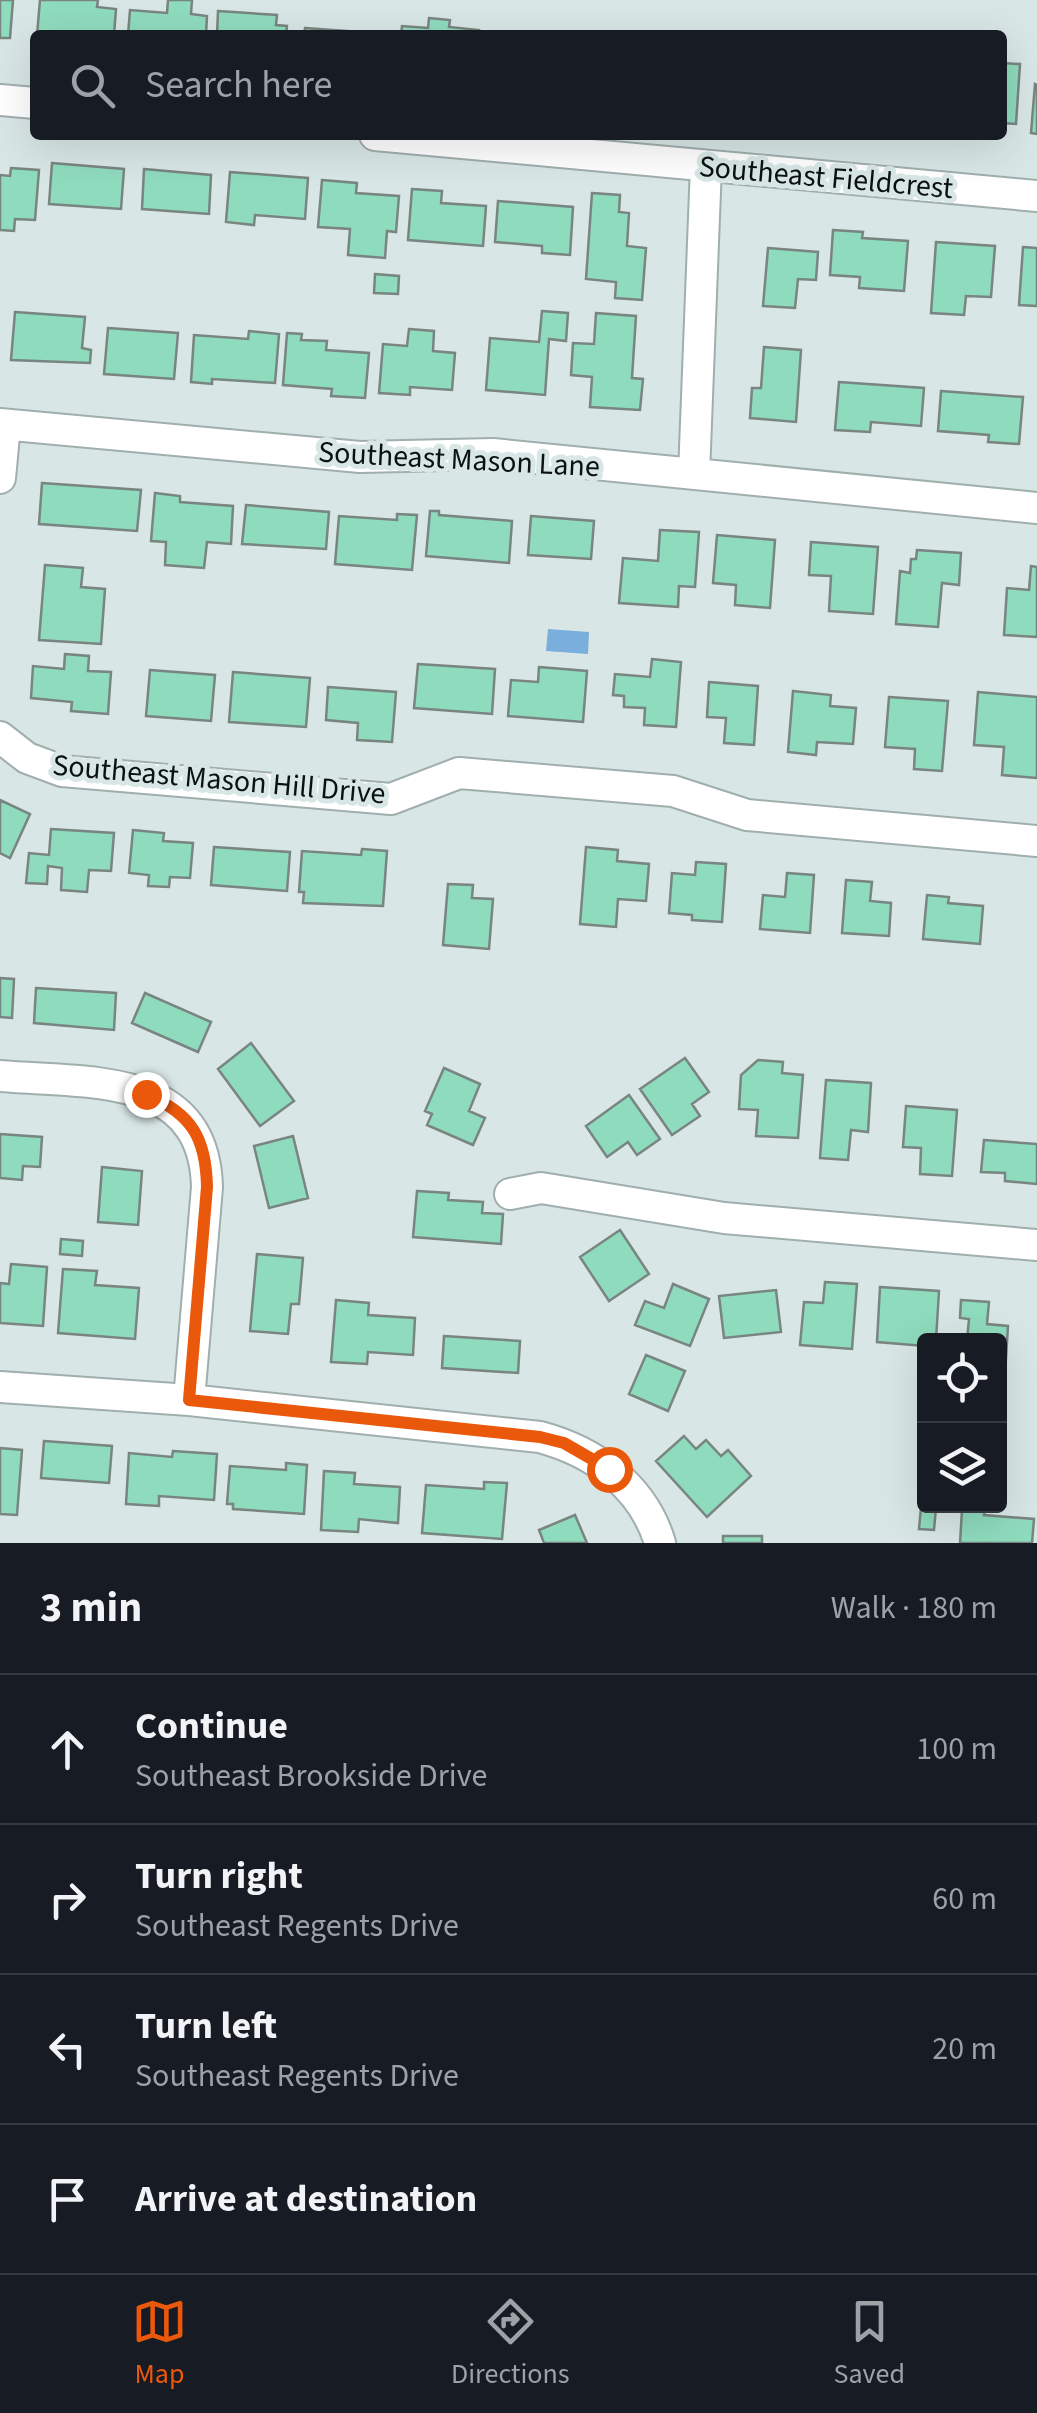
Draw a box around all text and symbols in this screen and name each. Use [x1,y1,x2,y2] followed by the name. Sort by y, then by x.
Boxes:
[30,30,1007,140] search box
[65,58,120,113] icon: search
[145,58,332,112] text: Search here
[697,145,955,210] street label: Southeast Fieldcrest
[317,431,601,488] street label: Southeast Mason Lane
[51,744,387,815] street label: Southeast Mason Hill Drive
[124,1072,170,1118] route end
[917,1333,1007,1513] map controls
[917,1333,1007,1423] button: locate
[917,1423,1007,1513] button: layers
[587,1447,633,1493] route start
[40,1578,142,1638] text: 3 min
[831,1585,997,1631] text: Walk · 180 m
[135,1699,288,1753] text: Continue
[40,1722,95,1777] icon: ahead
[916,1726,997,1772] text: 100 m
[135,1753,487,1799] text: Southeast Brookside Drive
[135,1849,303,1903] text: Turn right
[40,1872,95,1927] icon: right
[932,1876,997,1922] text: 60 m
[135,1903,459,1949] text: Southeast Regents Drive
[135,1999,277,2053] text: Turn left
[40,2022,95,2077] icon: left
[932,2026,997,2072] text: 20 m
[135,2053,459,2099] text: Southeast Regents Drive
[40,2172,95,2227] icon: arrive
[135,2172,477,2226] text: Arrive at destination
[132,2294,187,2394] tab: Map
[451,2294,570,2394] tab: Directions
[834,2294,905,2394] tab: Saved

